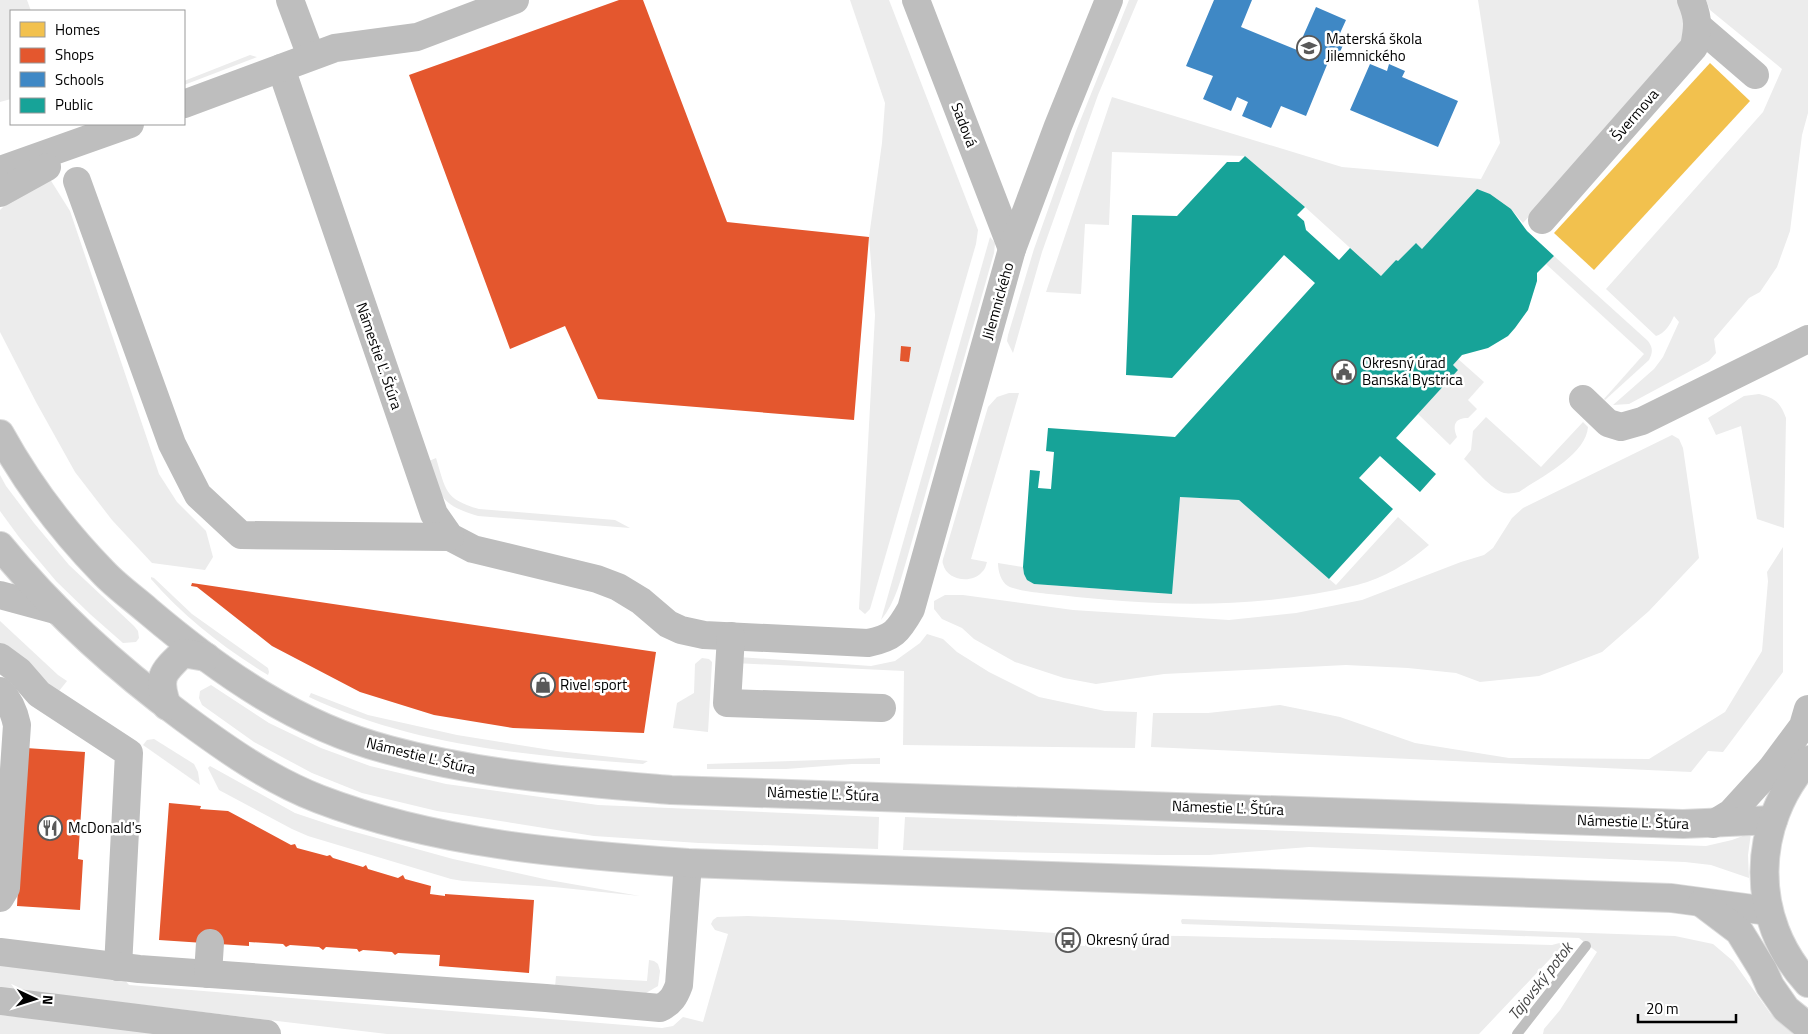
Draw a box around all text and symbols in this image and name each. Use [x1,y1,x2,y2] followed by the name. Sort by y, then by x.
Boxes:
[10,10,185,125] legend
[55,18,100,41] text: Homes
[1326,27,1422,67] place label: Materská škola Jilemnického
[1296,35,1322,61] school or university icon: Materská škola Jilemnického
[55,43,94,66] text: Shops
[55,68,104,91] text: Schools
[1605,83,1664,146] street label: Švermova
[55,93,93,116] text: Public
[945,99,984,151] street label: Sadová
[975,259,1020,342] street label: Jilemnického
[350,299,409,413] street label: Námestie Ľ. Štúra
[1362,351,1463,391] place label: Okresný úrad Banská Bystrica
[1331,359,1357,385] public building icon: Okresný úrad Banská Bystrica
[530,672,556,698] shop icon: Rivel sport
[560,673,628,696] place label: Rivel sport
[364,731,479,780] street label: Námestie Ľ. Štúra
[767,780,880,807] street label: Námestie Ľ. Štúra
[1172,794,1285,821] street label: Námestie Ľ. Štúra
[1577,808,1690,835] street label: Námestie Ľ. Štúra
[37,815,63,841] restaurant icon: McDonald's
[68,816,142,839] place label: McDonald's
[1055,927,1081,953] bus stop icon: Okresný úrad
[1086,928,1170,951] place label: Okresný úrad
[1502,935,1579,1025] water label: Tajovský potok
[10,974,60,1024] north arrow
[1638,992,1736,1024] scale bar
[38,994,59,1006] text: N
[1646,997,1679,1020] text: 20 m

